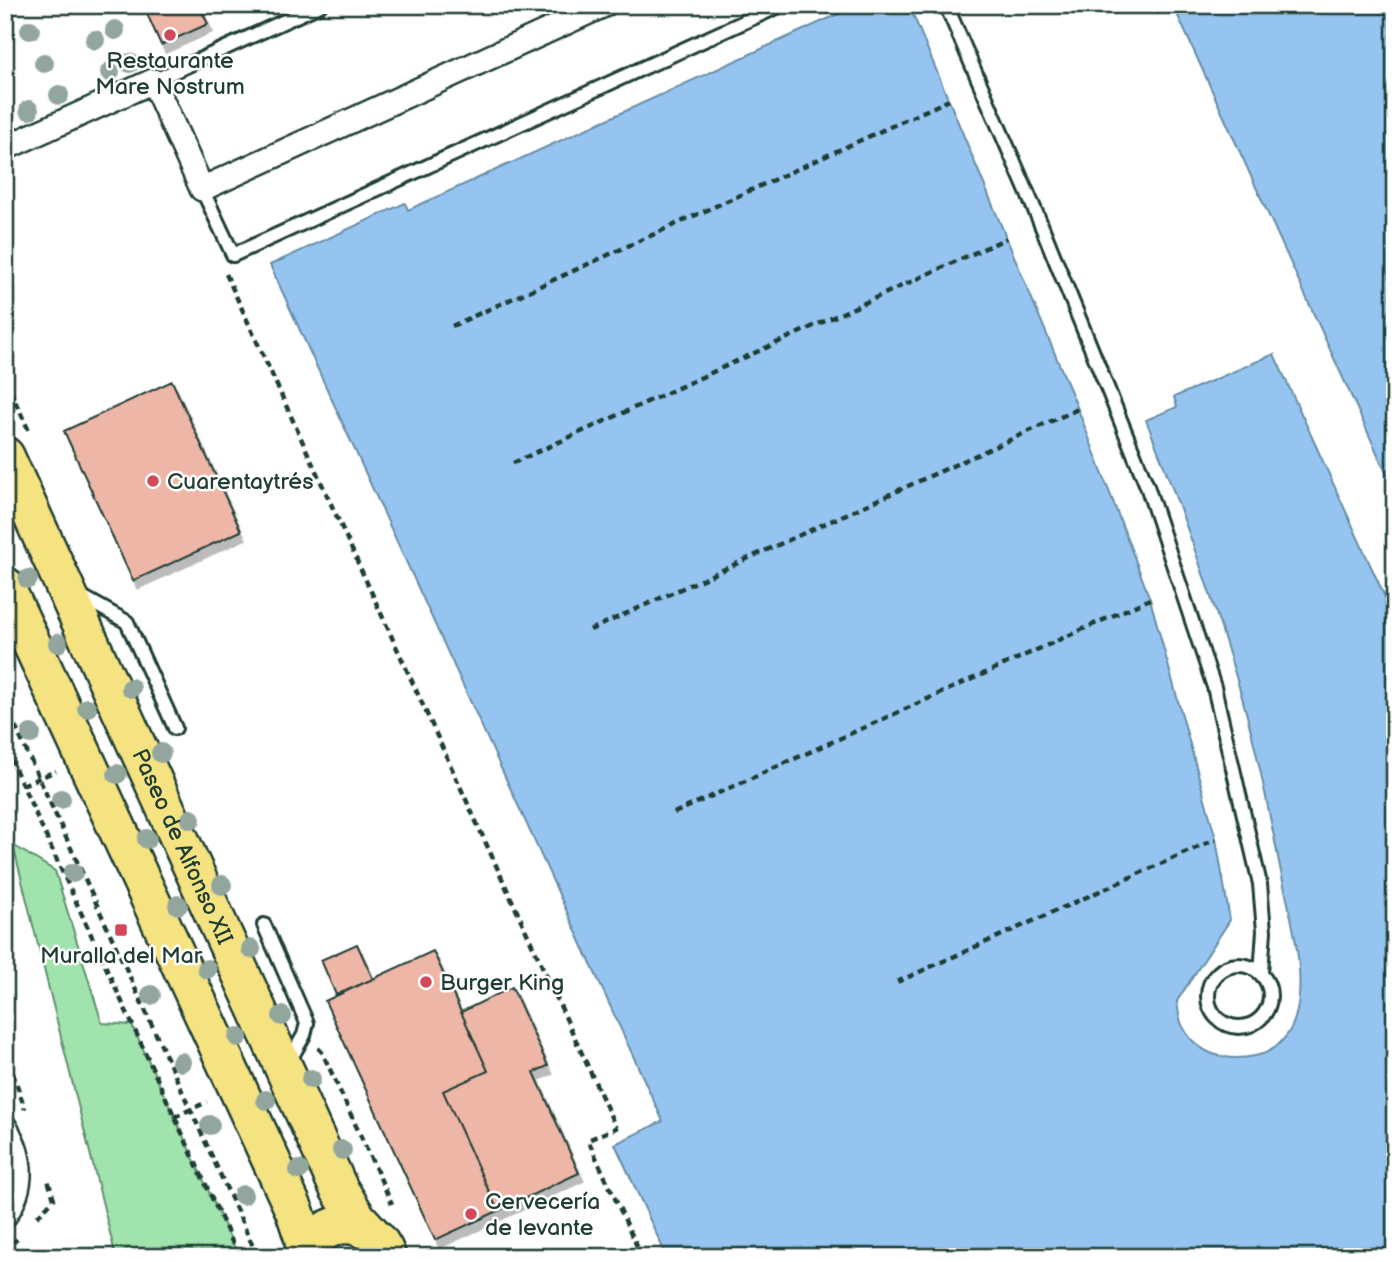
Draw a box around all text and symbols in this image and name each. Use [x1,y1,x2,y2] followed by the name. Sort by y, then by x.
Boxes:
[162,27,178,43] marker: Restaurante Mare Nostrum
[95,47,245,101] place label: Restaurante Mare Nostrum
[167,468,314,496] place label: Cuarentaytrés
[145,473,161,489] marker: Cuarentaytrés
[125,744,239,949] street label: Paseo de Alfonso XII
[113,922,129,938] marker: Muralla del Mar
[40,942,203,970] place label: Muralla del Mar
[440,969,564,997] place label: Burger King
[418,974,434,990] marker: Burger King
[485,1188,600,1242] place label: Cervecería de levante
[463,1206,479,1222] marker: Cervecería de levante

